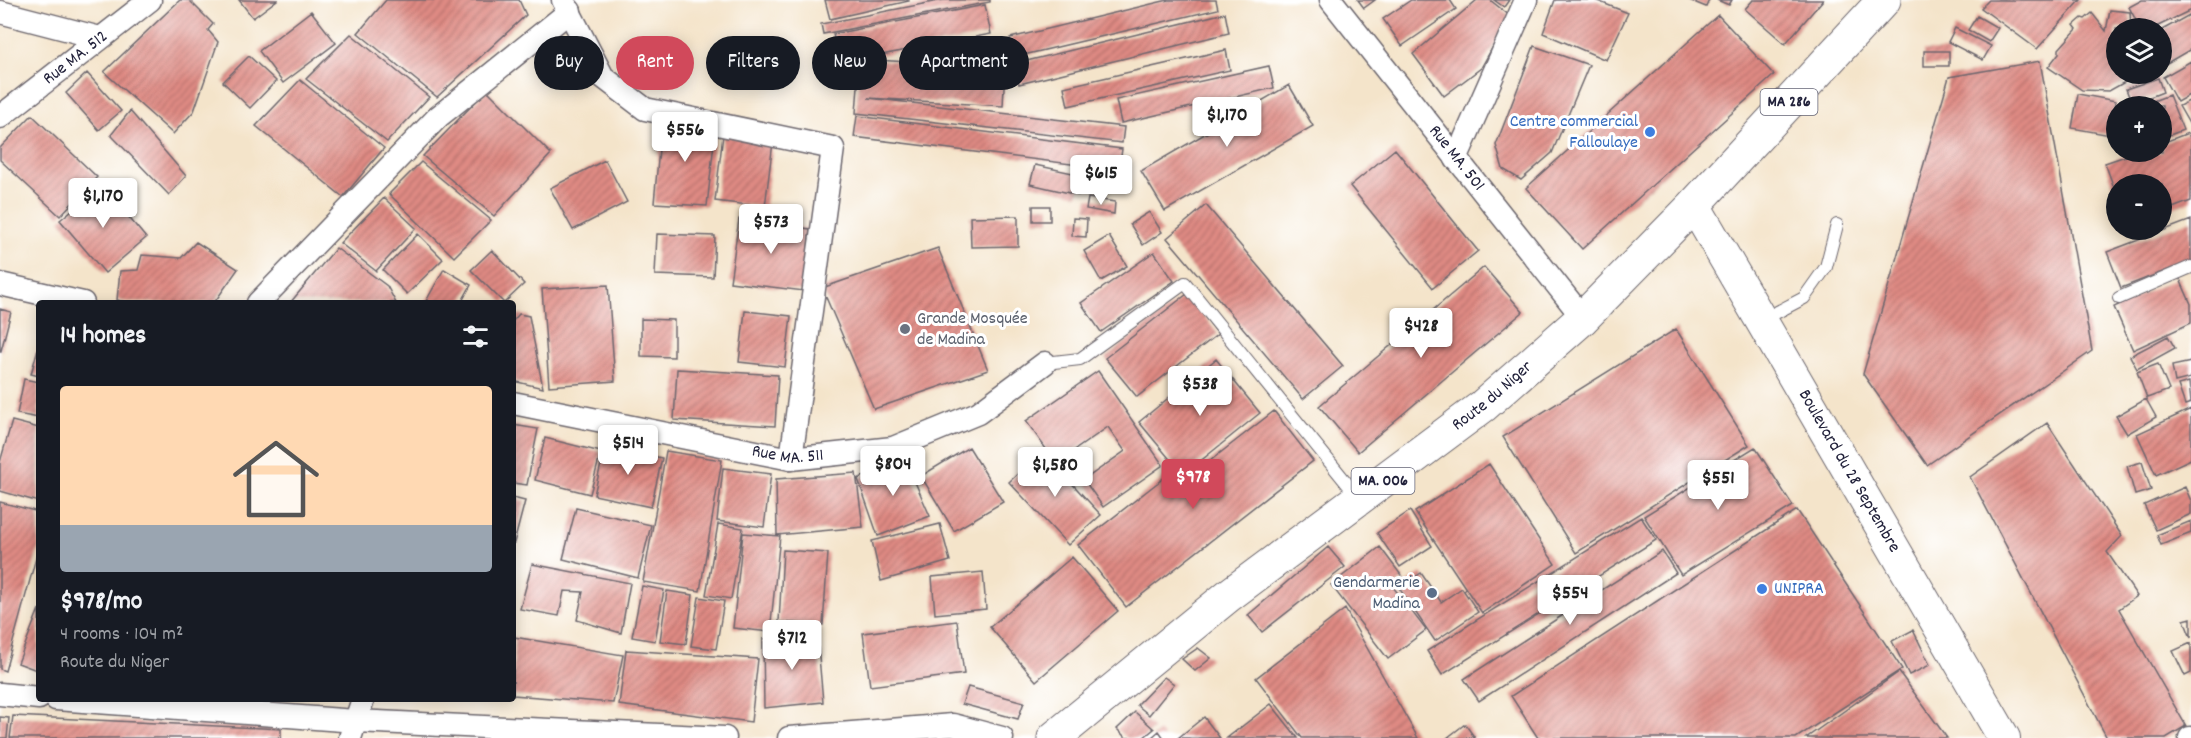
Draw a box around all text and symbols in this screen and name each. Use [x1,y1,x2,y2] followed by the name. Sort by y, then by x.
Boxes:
[2106,18,2172,240] map controls
[2106,18,2172,84] button: layers
[38,25,113,91] street label: Rue MA. 512
[534,36,604,90] chip: Buy
[616,36,694,90] chip: Rent
[706,36,800,90] chip: Filters
[812,36,887,90] chip: New
[899,36,1029,90] chip: Apartment
[1760,89,1818,115] road number: MA 286
[2106,96,2172,162] button: +
[1178,97,1276,148] pin: $1,170
[1206,102,1248,130] text: $1,170
[1510,110,1639,156] place label: Centre commercial Falloulaye
[649,112,721,163] pin: $556
[666,117,704,145] text: $556
[1422,120,1491,197] street label: Rue MA. 501
[1643,125,1657,139] marker: Centre commercial Falloulaye
[1065,155,1137,206] pin: $615
[1084,160,1118,188] text: $615
[2106,174,2172,240] button: −
[54,178,152,229] pin: $1,170
[82,183,124,211] text: $1,170
[735,204,807,255] pin: $573
[753,209,789,237] text: $573
[917,307,1028,353] place label: Grande Mosquée de Madina
[1385,308,1457,359] pin: $428
[1403,313,1439,341] text: $428
[60,318,146,355] text: 14 homes
[459,320,492,353] icon: filters
[898,322,912,336] marker: Grande Mosquée de Madina
[1447,355,1538,437] street label: Route du Niger
[1164,366,1236,417] pin: $538
[1182,371,1218,399] text: $538
[1792,385,1906,558] street label: Boulevard du 28 Septembre
[222,425,330,533] icon: home
[592,425,664,476] pin: $514
[612,430,644,458] text: $514
[750,439,825,471] street label: Rue MA. 511
[857,446,929,497] pin: $804
[1006,447,1104,498] pin: $1,580
[874,451,912,479] text: $804
[1032,452,1078,480] text: $1,580
[1157,459,1229,510] pin: $978
[1682,460,1754,511] pin: $551
[1176,464,1210,492] text: $978
[1701,465,1735,493] text: $551
[1352,468,1414,494] road number: MA. 006
[1333,571,1421,617] place label: Gendarmerie Madina
[1534,575,1606,626] pin: $554
[1774,577,1824,602] place label: UNIPRA
[1552,580,1588,608] text: $554
[1755,582,1769,596] marker: UNIPRA
[60,584,142,621] text: $978/mo
[1425,586,1439,600] marker: Gendarmerie Madina
[756,620,828,671] pin: $712
[60,621,183,649] text: 4 rooms · 104 m²
[777,625,807,653] text: $712
[60,649,169,677] text: Route du Niger

